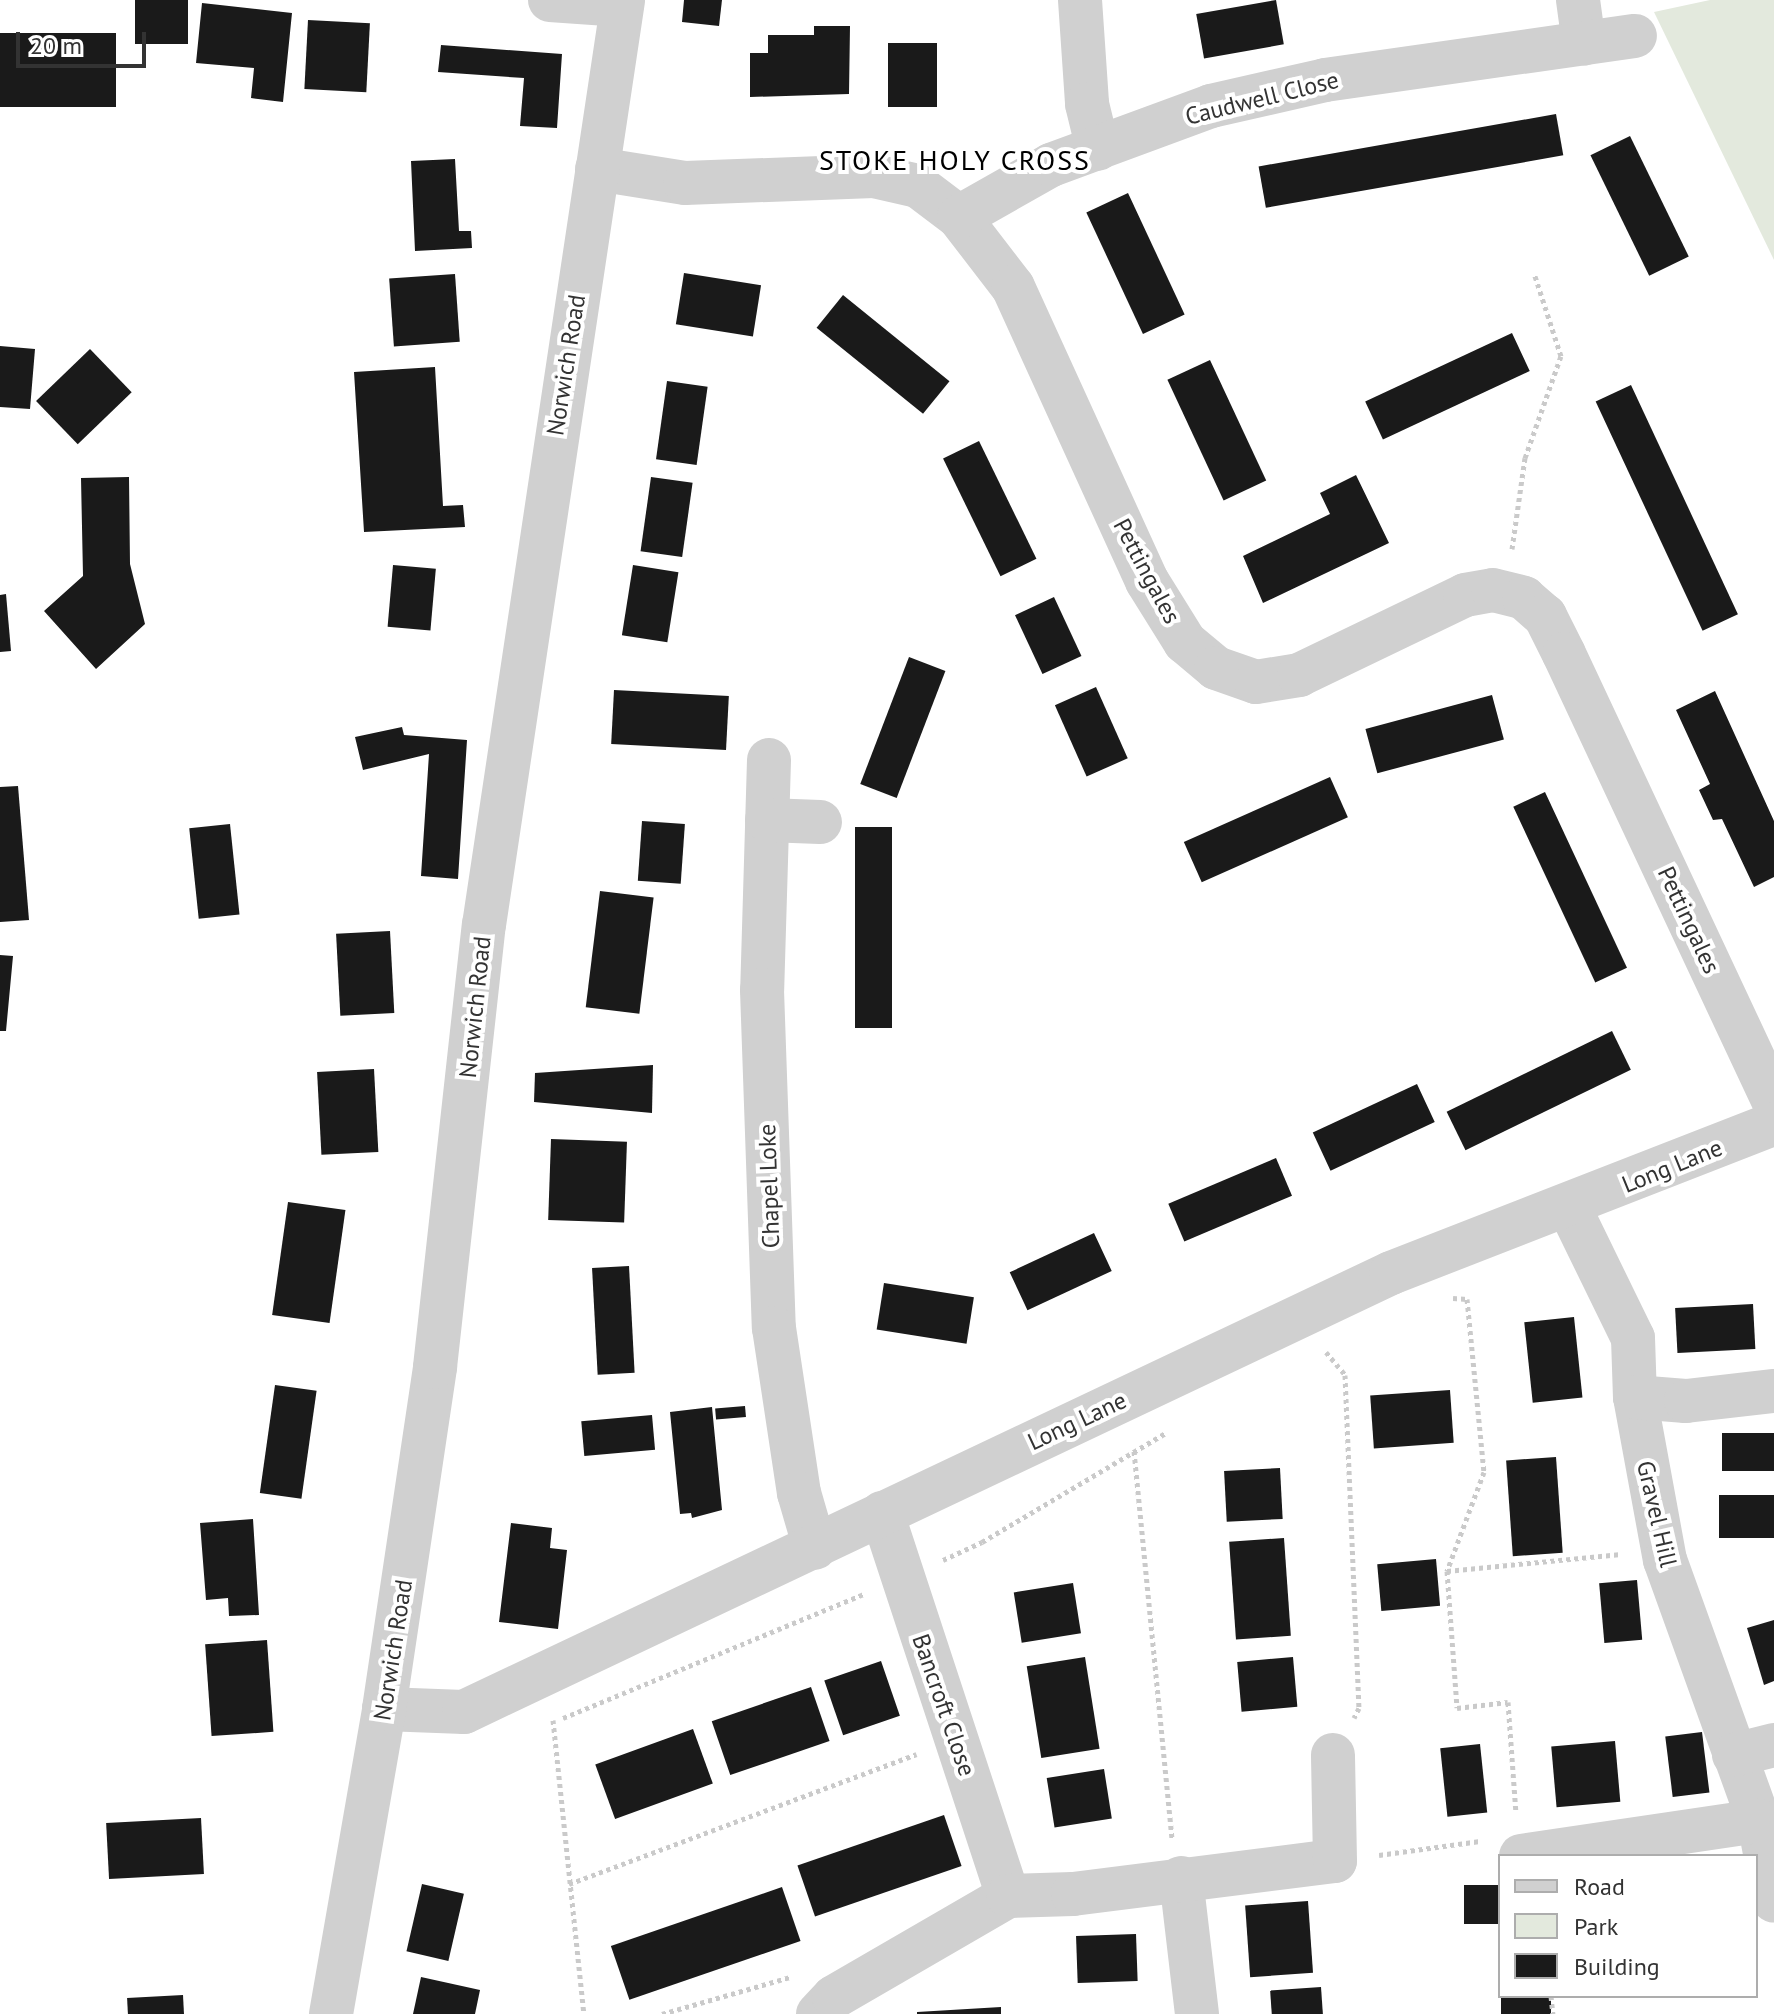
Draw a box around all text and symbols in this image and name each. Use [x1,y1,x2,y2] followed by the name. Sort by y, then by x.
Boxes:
[20,16,150,66] scale bar
[30,30,82,61] text: 20 m
[1182,65,1342,131] street label: Caudwell Close
[819,143,1091,177] district label: STOKE HOLY CROSS
[541,292,591,438] street label: Norwich Road
[1107,514,1187,628] street label: Pettingales
[1652,862,1726,978] street label: Pettingales
[453,935,497,1079] street label: Norwich Road
[752,1123,786,1249] street label: Chapel Loke
[1618,1133,1726,1199] street label: Long Lane
[1023,1386,1131,1456] street label: Long Lane
[1631,1458,1683,1570] street label: Gravel Hill
[368,1577,418,1723] street label: Norwich Road
[906,1630,982,1780] street label: Bancroft Close
[1498,1854,1758,1998] legend
[1574,1871,1625,1902] text: Road
[1574,1911,1618,1942] text: Park
[1574,1951,1660,1982] text: Building

